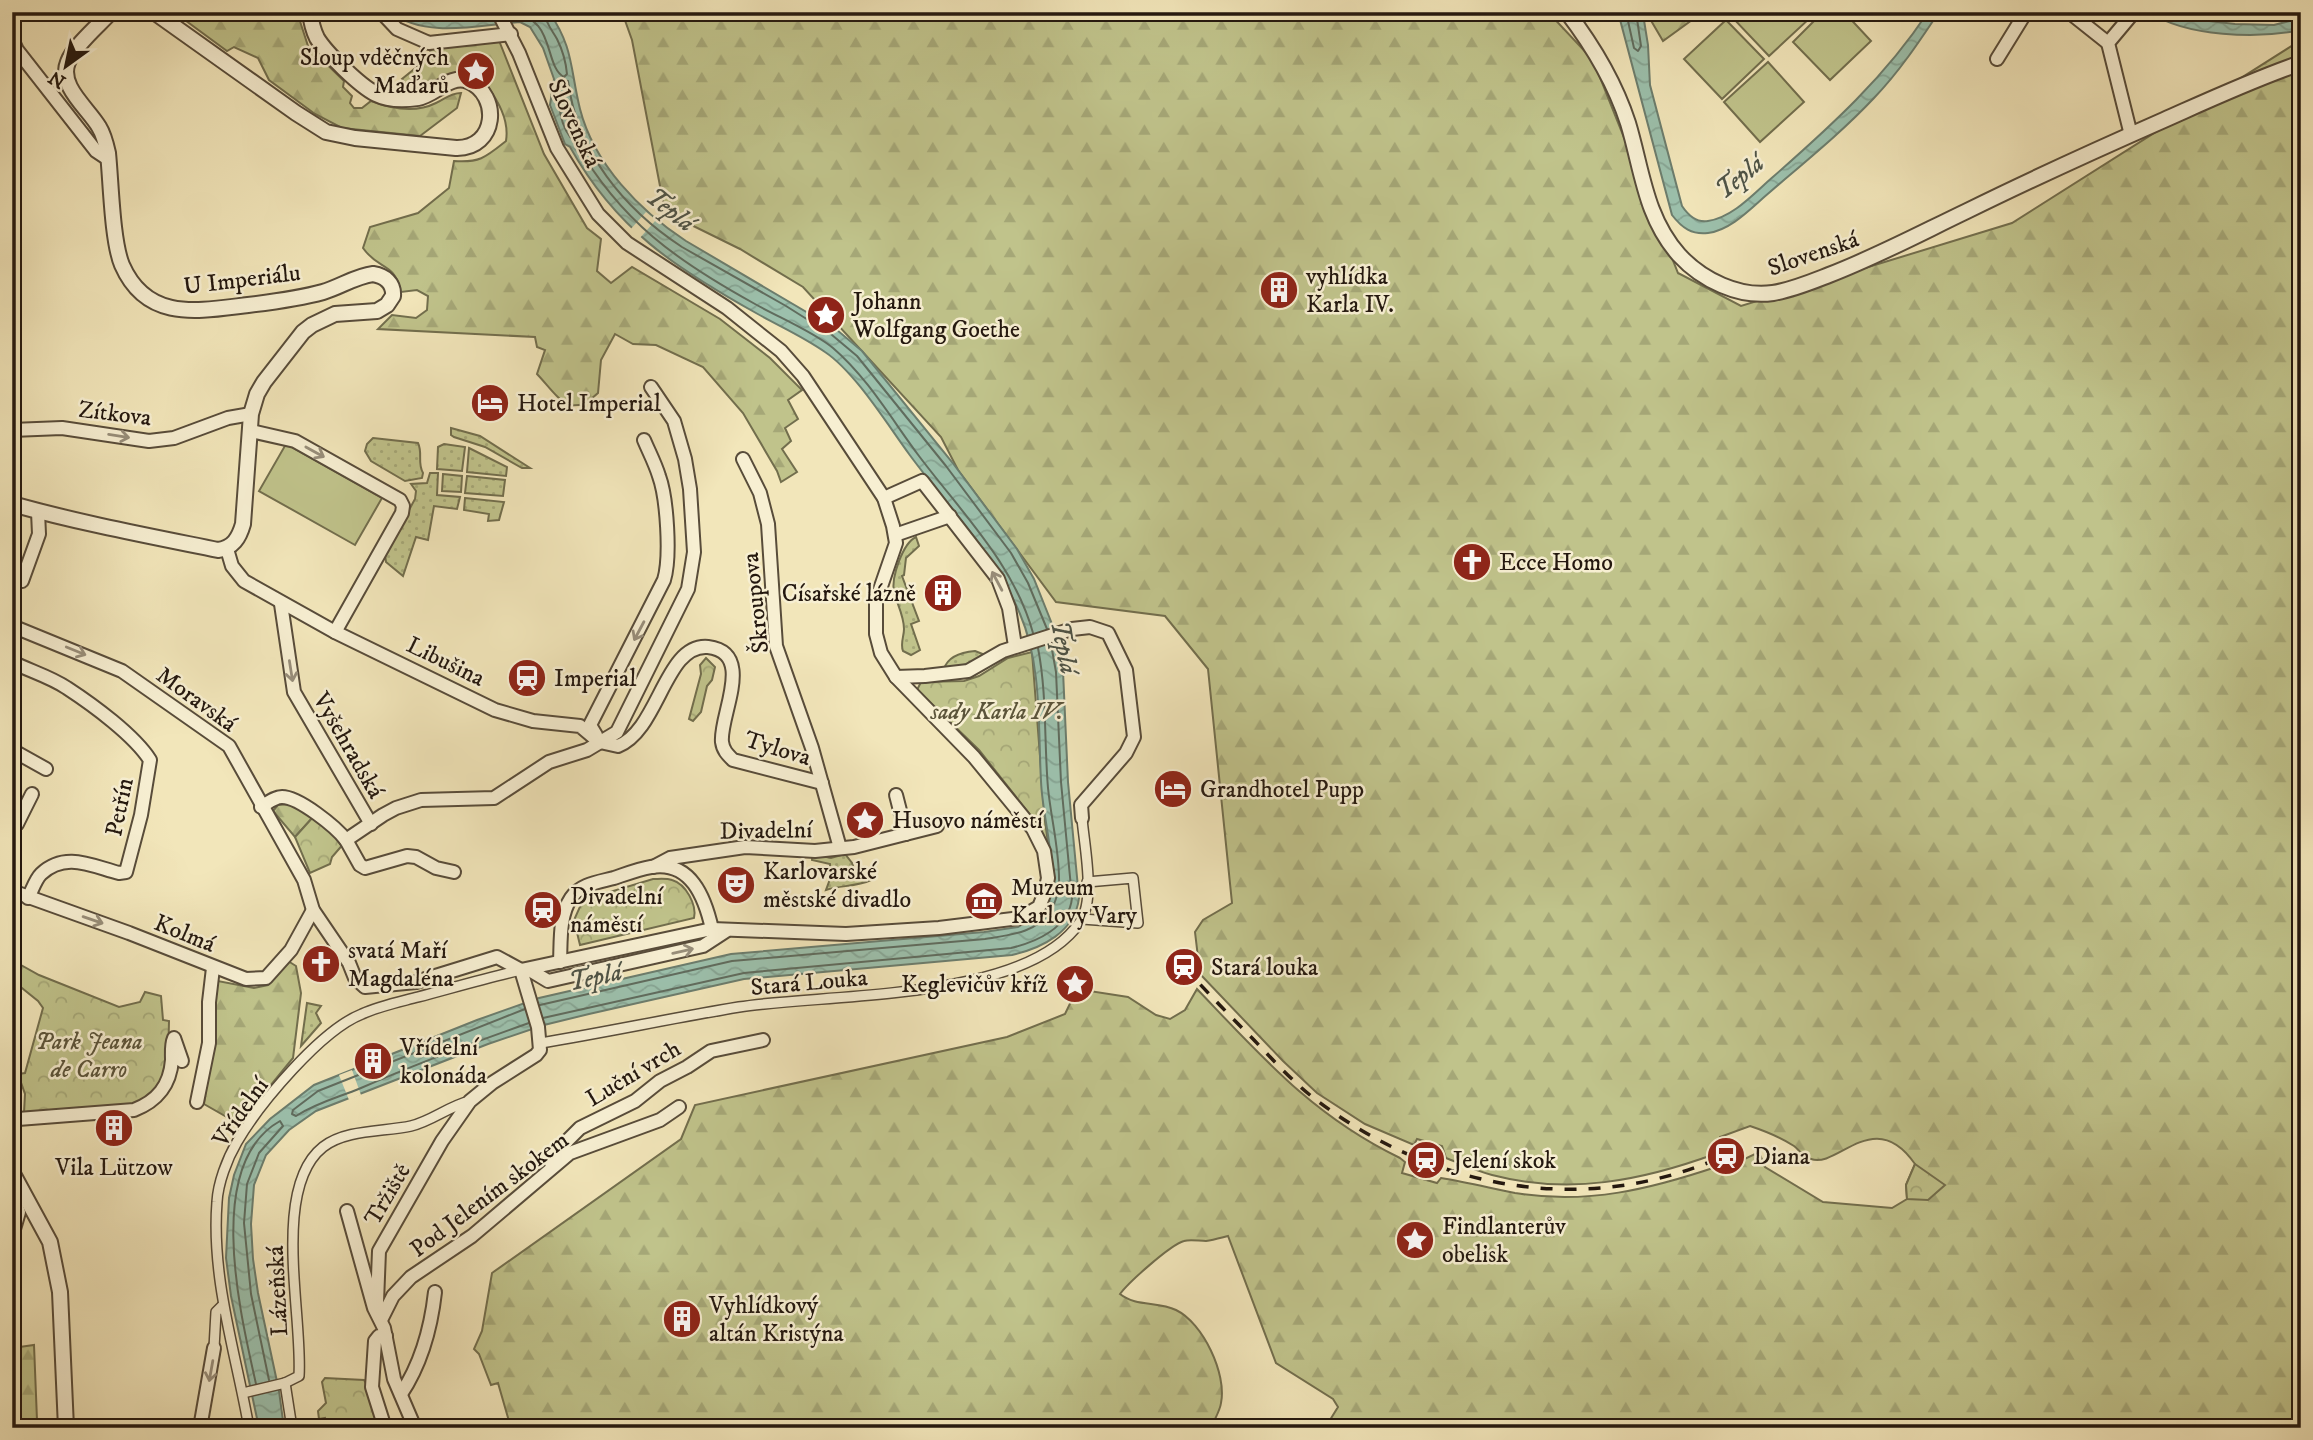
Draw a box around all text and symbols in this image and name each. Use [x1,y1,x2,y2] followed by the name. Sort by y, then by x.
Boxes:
[32,32,102,102] north arrow
[300,43,449,101] place label: Sloup vděčných Maďarů
[455,50,497,92] place icon: Sloup vděčných Maďarů
[44,65,70,93] text: N
[541,74,608,173] street label: Slovenská
[1709,146,1773,207] water label: Teplá
[639,181,704,241] water label: Teplá
[1764,224,1864,284] street label: Slovenská
[182,258,302,302] street label: U Imperiálu
[1305,262,1394,320] place label: vyhlídka Karla IV.
[1258,269,1300,311] building icon: vyhlídka Karla IV.
[851,287,1020,345] place label: Johann Wolfgang Goethe
[805,294,847,336] place icon: Johann Wolfgang Goethe
[469,382,511,424] hotel icon: Hotel Imperial
[517,389,662,419] place label: Hotel Imperial
[77,395,154,433] street label: Zítkova
[107,430,130,443] one-way arrow
[304,446,325,459] one-way arrow
[1451,541,1493,583] church icon: Ecce Homo
[1499,548,1613,578] place label: Ecce Homo
[735,550,776,655] street label: Škroupova
[922,572,964,614] building icon: Císařské lázně
[990,572,1004,592] one-way arrow
[782,579,916,609] place label: Císařské lázně
[1042,618,1085,680] water label: Teplá
[631,620,645,641] one-way arrow
[402,630,490,694] street label: Libušina
[64,645,86,658] one-way arrow
[506,657,548,699] station icon: Imperial
[285,659,298,682] one-way arrow
[150,660,243,740] street label: Moravská
[554,664,637,694] place label: Imperial
[305,686,391,805] street label: Vyšehradská
[930,697,1065,727] park label: sady Karla IV.
[741,725,815,773] street label: Tylova
[1152,768,1194,810] hotel icon: Grandhotel Pupp
[99,775,141,839] street label: Petřín
[1200,775,1364,805] place label: Grandhotel Pupp
[844,799,886,841] place icon: Husovo náměstí
[892,806,1045,836] place label: Husovo náměstí
[719,815,814,847] street label: Divadelní
[763,857,911,915] place label: Karlovarské městské divadlo
[715,864,757,906] theatre icon: Karlovarské městské divadlo
[1011,873,1138,931] place label: Muzeum Karlovy Vary
[963,880,1005,922] museum icon: Muzeum Karlovy Vary
[570,882,664,940] place label: Divadelní náměstí
[522,889,564,931] station icon: Divadelní náměstí
[150,908,220,960] street label: Kolmá
[81,915,103,927] one-way arrow
[348,936,455,994] place label: svatá Maří Magdaléna
[300,943,342,985] church icon: svatá Maří Magdaléna
[671,944,694,957] one-way arrow
[1163,946,1205,988] station icon: Stará louka
[1211,953,1319,983] place label: Stará louka
[566,955,628,999] water label: Teplá
[749,963,870,1003] street label: Stará Louka
[1054,963,1096,1005] place icon: Keglevičův kříž
[901,970,1049,1000] place label: Keglevičův kříž
[35,1027,143,1085] park label: Park Jeana de Carro
[399,1033,488,1091] place label: Vřídelní kolonáda
[581,1034,687,1114] street label: Luční vrch
[352,1040,394,1082] building icon: Vřídelní kolonáda
[206,1070,277,1154] street label: Vřídelní
[93,1107,135,1149] building icon: Vila Lützow
[404,1125,575,1264] street label: Pod Jelením skokem
[1705,1135,1747,1177] station icon: Diana
[1405,1139,1447,1181] station icon: Jelení skok
[1753,1142,1811,1172] place label: Diana
[1451,1146,1556,1176] place label: Jelení skok
[54,1153,174,1183] place label: Vila Lützow
[358,1158,418,1231] street label: Tržiště
[1442,1212,1566,1270] place label: Findlanterův obelisk
[1394,1219,1436,1261] place icon: Findlanterův obelisk
[261,1244,295,1337] street label: Lázeňská
[708,1291,844,1349] place label: Vyhlídkový altán Kristýna
[661,1298,703,1340] building icon: Vyhlídkový altán Kristýna
[204,1359,217,1382] one-way arrow

